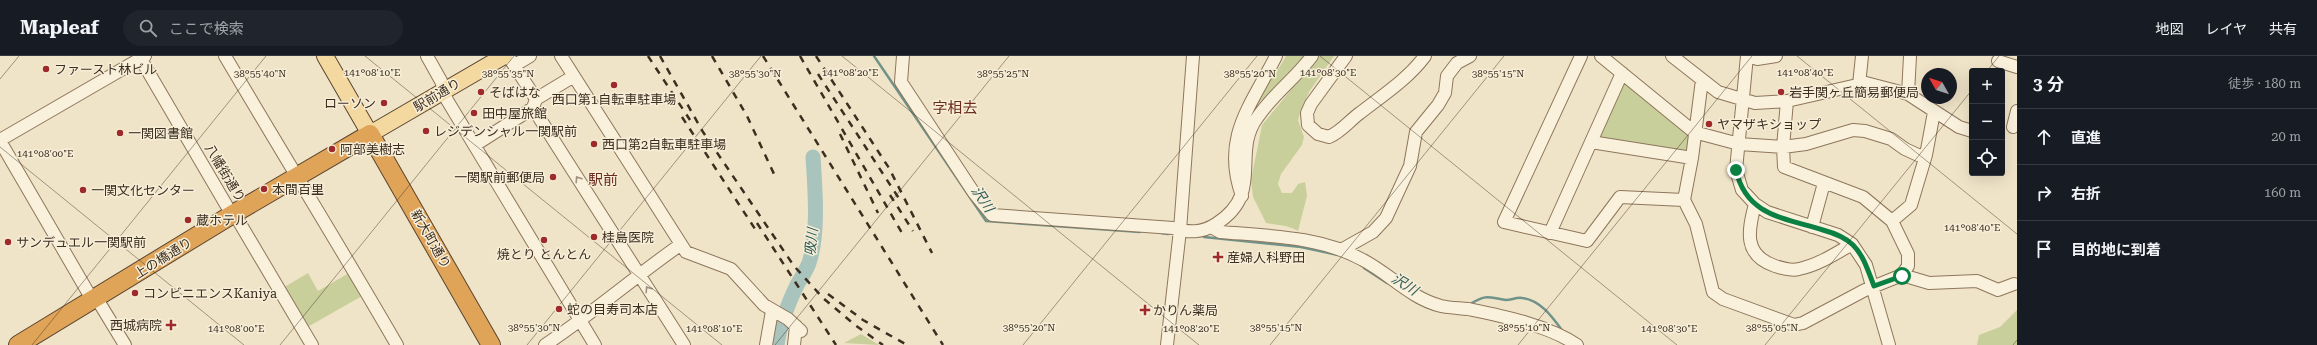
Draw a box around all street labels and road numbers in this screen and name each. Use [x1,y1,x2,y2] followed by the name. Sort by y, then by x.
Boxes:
[411,75,463,115] street label: 駅前通り
[202,141,248,205] street label: 八幡街通り
[408,207,454,271] street label: 新大町通り
[131,234,195,282] street label: 上の橋通り

